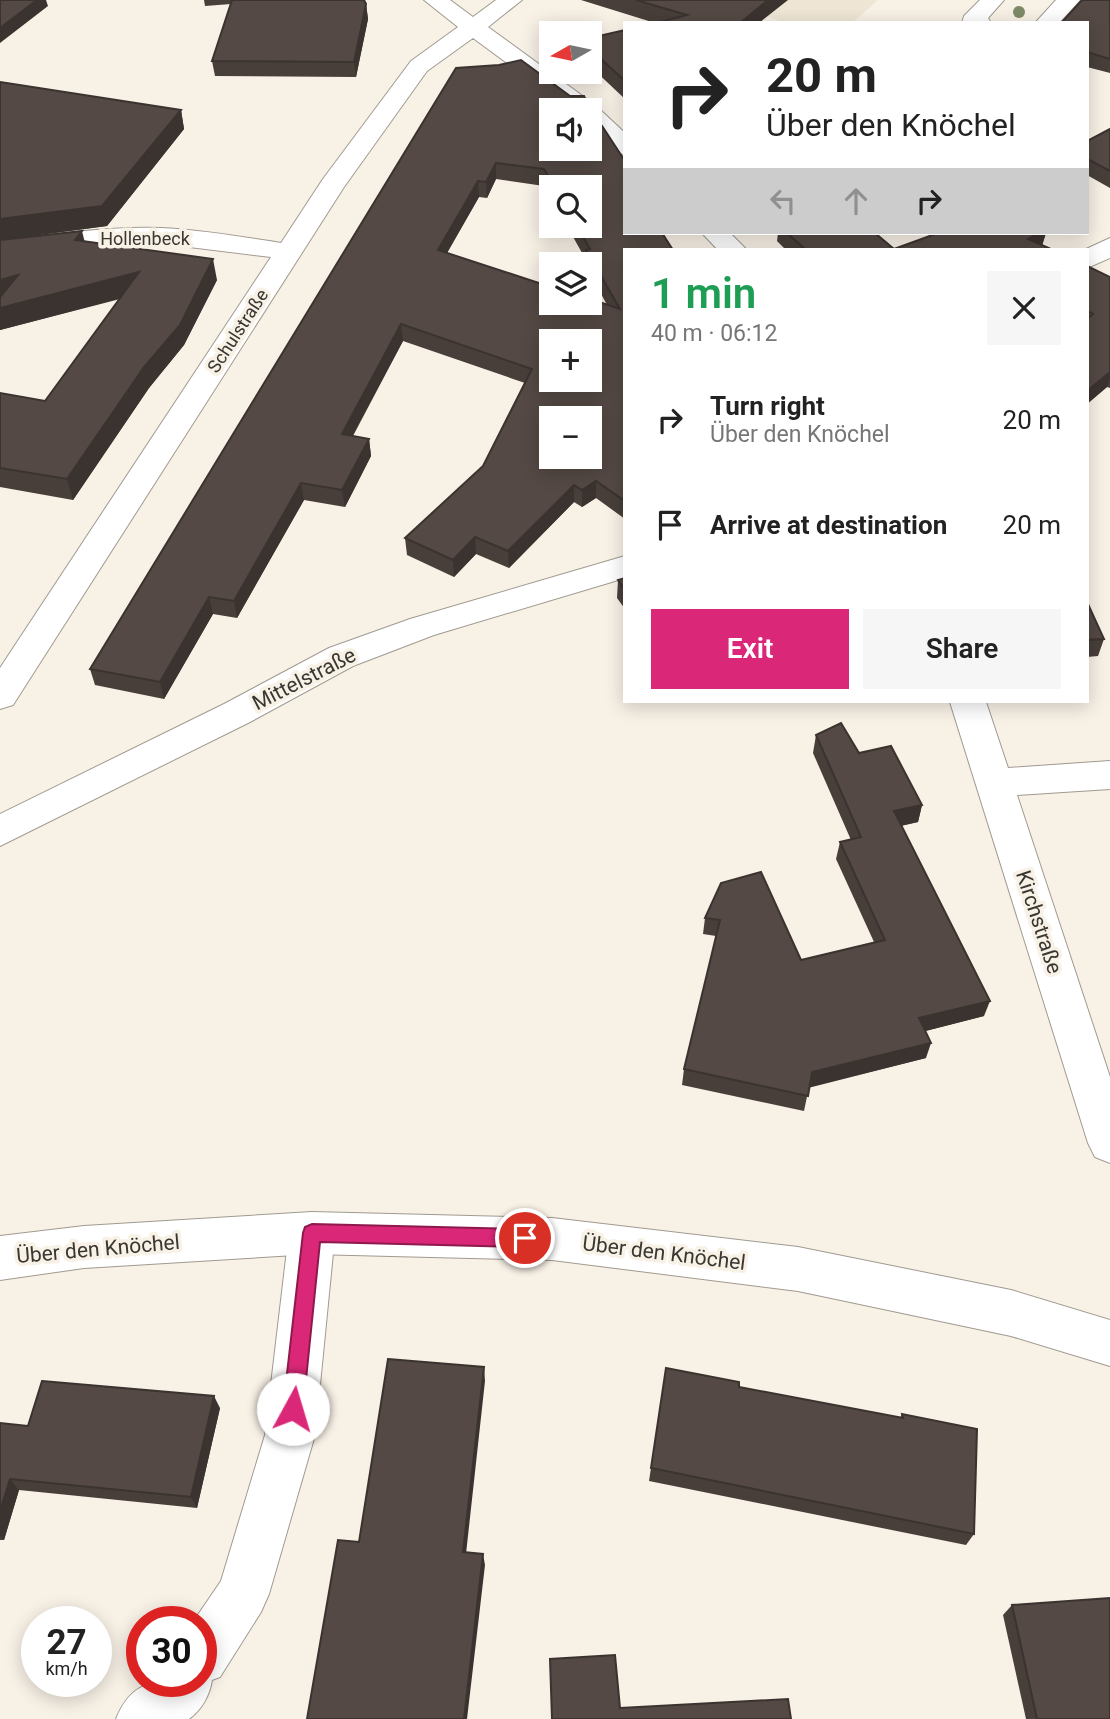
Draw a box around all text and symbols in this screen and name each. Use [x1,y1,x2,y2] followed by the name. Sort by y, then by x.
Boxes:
[539,21,602,84] north arrow
[539,21,602,469] map controls
[766,47,877,104] text: 20 m
[651,49,742,140] icon: right
[539,98,602,161] button: sound
[766,106,1016,144] text: Über den Knöchel
[539,175,602,238] button: search
[764,182,802,220] icon: left
[837,182,875,220] icon: ahead
[910,182,948,220] icon: right
[100,228,191,249] street label: Hollenbeck
[539,252,602,315] button: layers
[651,269,756,318] text: 1 min
[987,271,1061,345] button: close
[203,285,272,376] street label: Schulstraße
[651,320,777,347] text: 40 m · 06:12
[539,329,602,392] button: +
[710,391,825,421] text: Turn right
[651,401,689,439] icon: right
[1003,405,1061,435] text: 20 m
[539,406,602,469] button: −
[710,421,890,448] text: Über den Knöchel
[651,506,689,544] icon: arrive
[710,510,947,540] text: Arrive at destination
[1003,510,1061,540] text: 20 m
[651,609,849,689] button: Exit
[863,609,1061,689] button: Share
[248,643,360,715] street label: Mittelstraße
[1011,867,1067,977] street label: Kirchstraße
[495,1208,555,1268] pin
[506,1219,544,1257] icon: arrive
[15,1230,181,1268] street label: Über den Knöchel
[581,1231,747,1275] street label: Über den Knöchel
[256,1372,330,1446] position arrow
[126,1606,217,1697] speed limit sign: 30
[46,1622,87,1663] text: 27
[45,1658,88,1679] text: km/h

